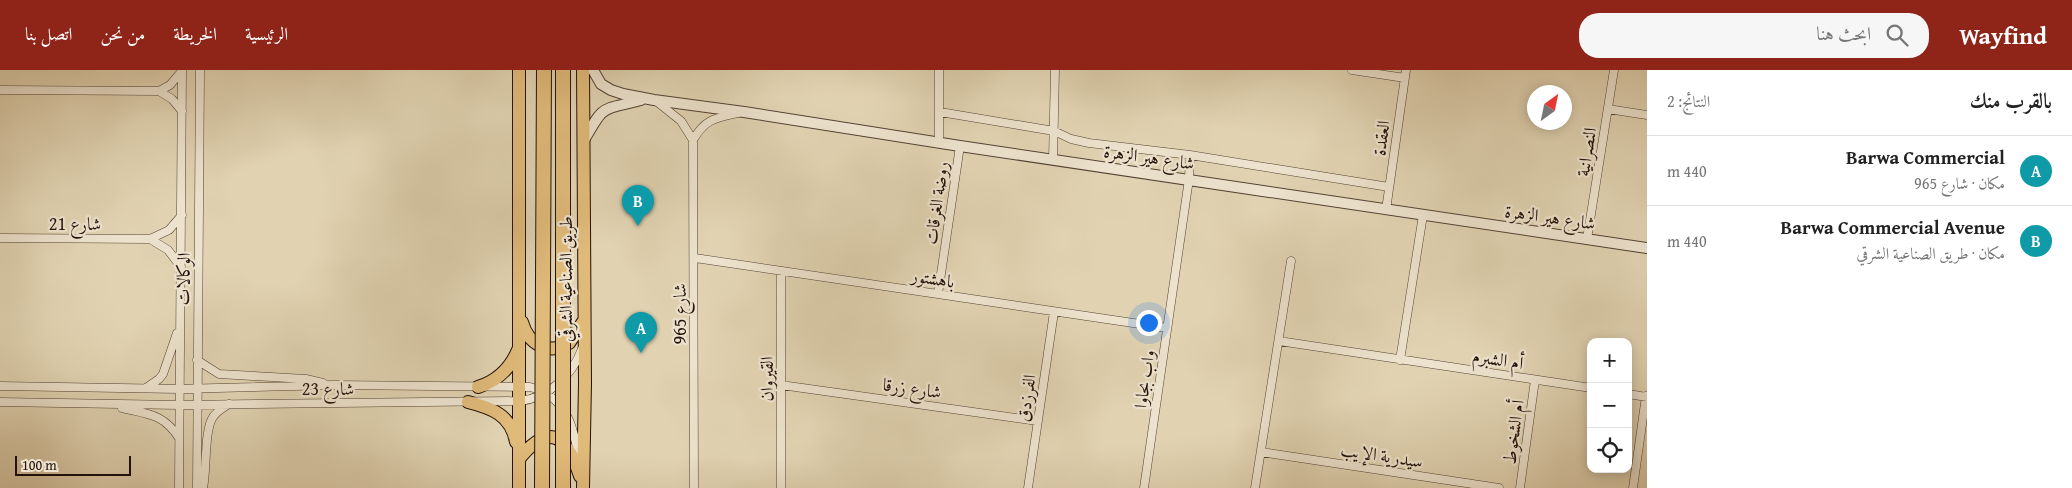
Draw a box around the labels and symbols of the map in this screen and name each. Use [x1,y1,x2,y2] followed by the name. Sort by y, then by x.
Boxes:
[1527,85,1572,130] north arrow
[1365,118,1397,157] street label: العقدة
[1569,125,1603,178] street label: النصرانية
[1102,137,1196,179] street label: شارع هير الزهرة
[917,160,955,246] street label: روضة الغرقات
[622,185,654,226] pin: B
[1503,197,1597,239] street label: شارع هير الزهرة
[49,210,101,239] street label: شارع 21
[552,216,581,342] street label: طريق الصناعية الشرقي
[169,252,197,306] street label: الوكالات
[907,261,957,295] street label: باهشتور
[666,283,695,345] street label: شارع 965
[1136,310,1162,336] your location
[625,312,657,353] pin: A
[1470,342,1526,379] street label: أم الشبرم
[1127,348,1161,410] street label: واب بجاوا
[753,356,780,402] street label: القيروان
[881,371,943,407] street label: شارع زرقا
[1009,372,1043,423] street label: الفرزدق
[302,375,354,404] street label: شارع 23
[1495,397,1534,467] street label: أم الشخوط
[1339,435,1425,475] street label: سيدرية الإيب
[15,453,131,476] scale bar

